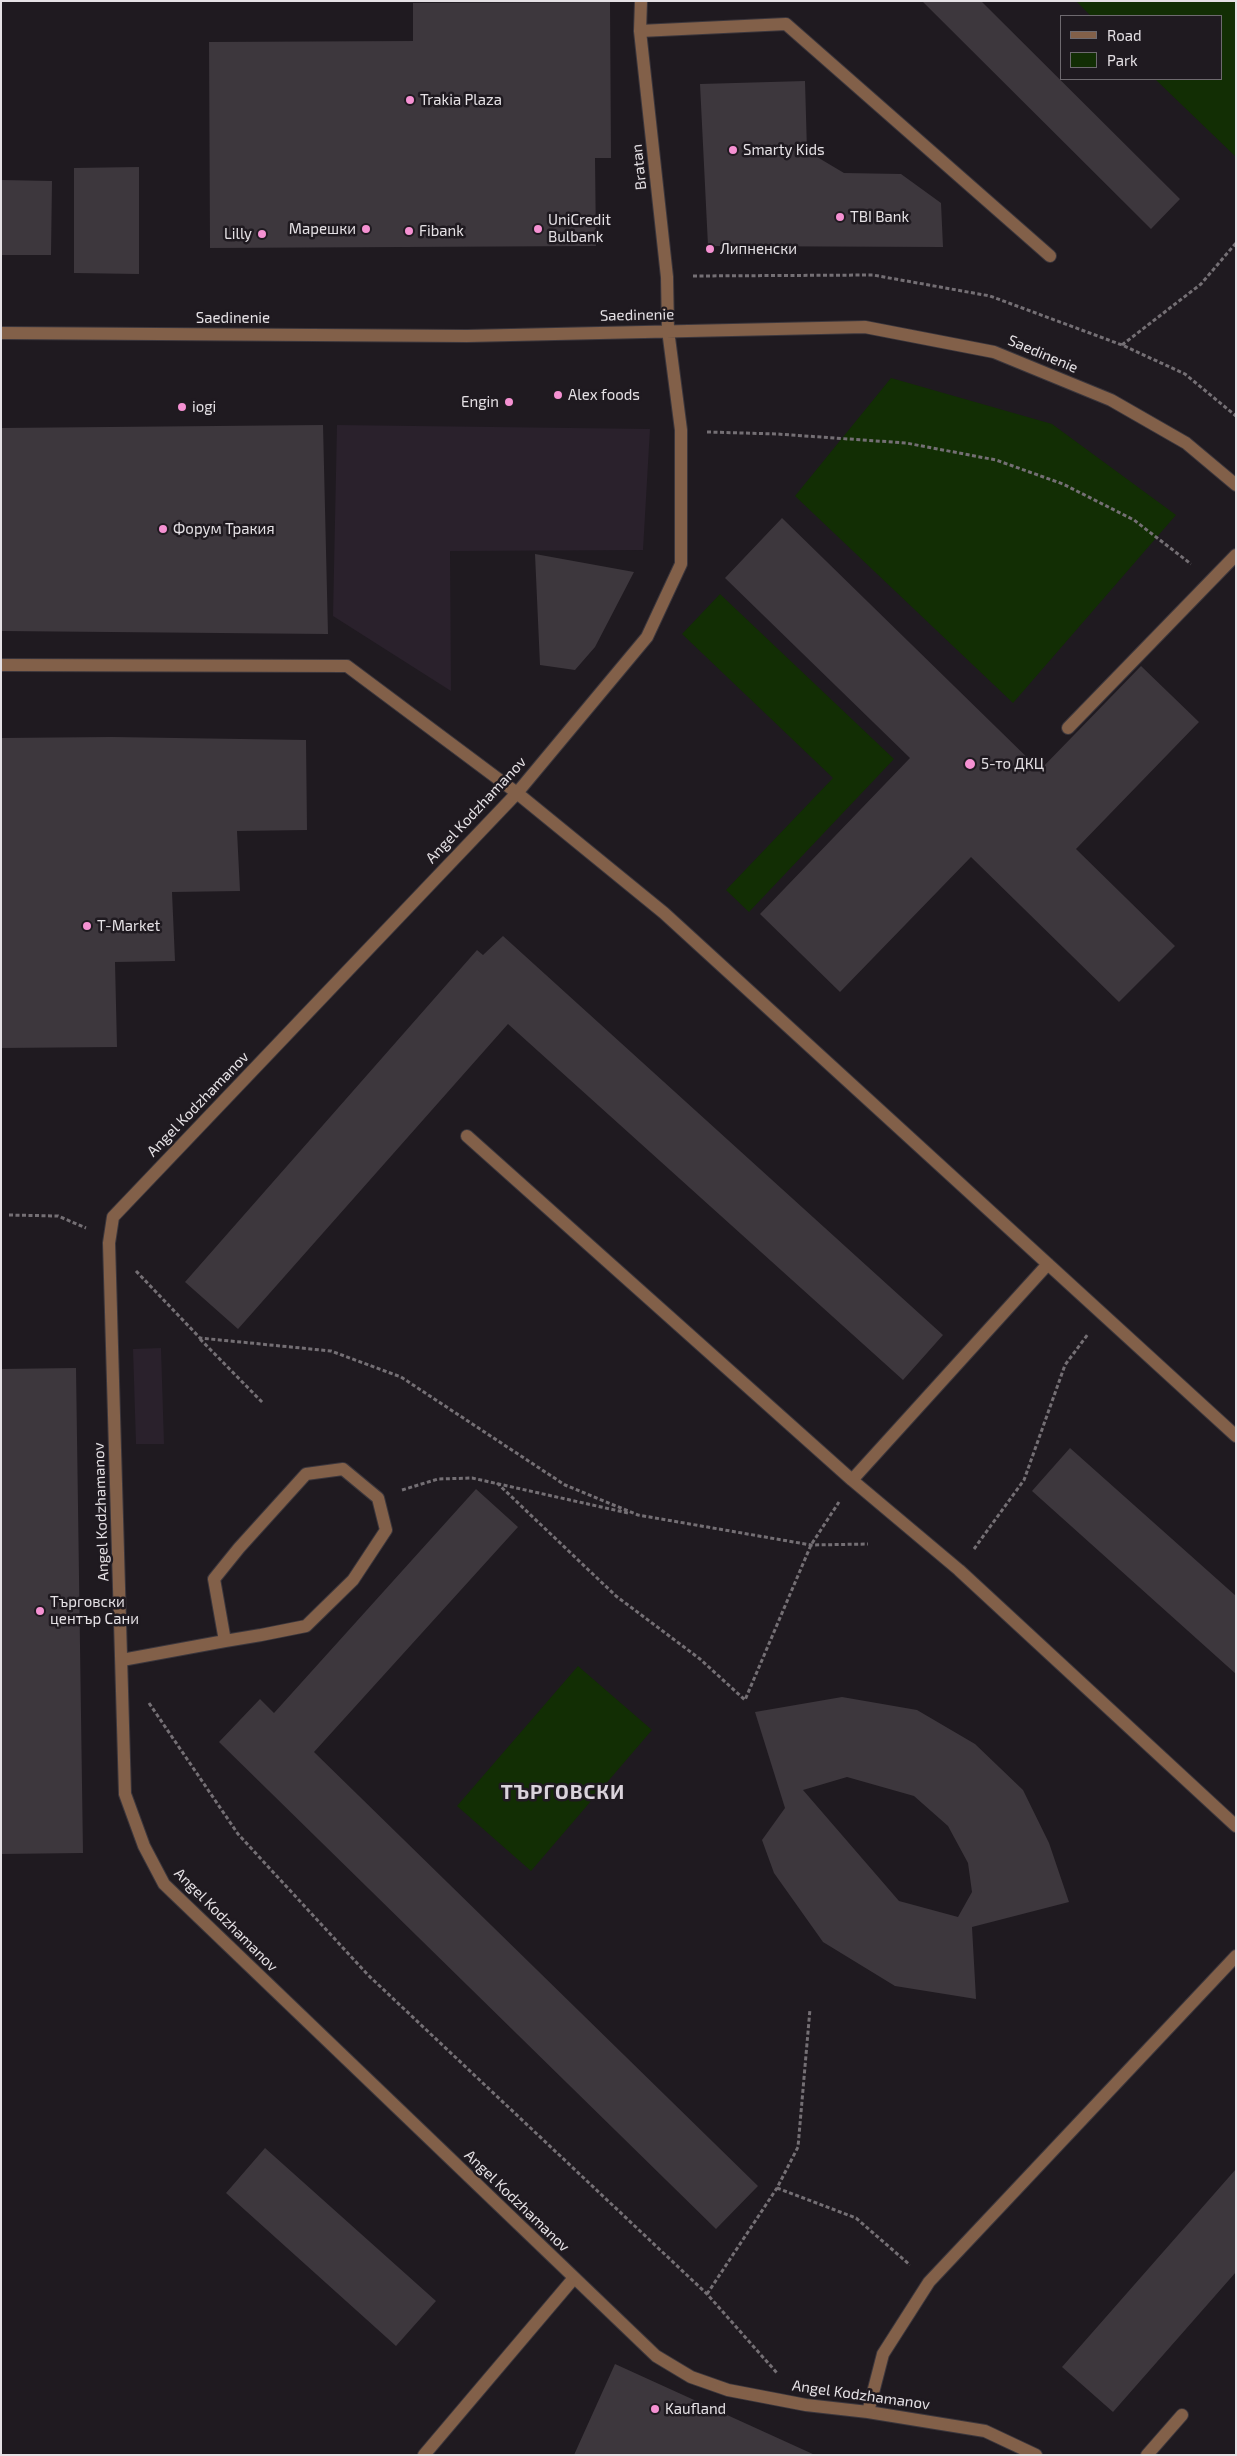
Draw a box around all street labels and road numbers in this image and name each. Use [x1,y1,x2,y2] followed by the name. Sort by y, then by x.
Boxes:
[628,143,650,191] street label: Bratan
[600,305,674,325] street label: Saedinenie
[196,309,270,327] street label: Saedinenie
[1005,331,1081,377] street label: Saedinenie
[422,753,530,867] street label: Angel Kodzhamanov
[143,1048,253,1160] street label: Angel Kodzhamanov
[90,1442,112,1582] street label: Angel Kodzhamanov
[170,1864,282,1976] street label: Angel Kodzhamanov
[461,2146,573,2256] street label: Angel Kodzhamanov
[791,2376,931,2414] street label: Angel Kodzhamanov

